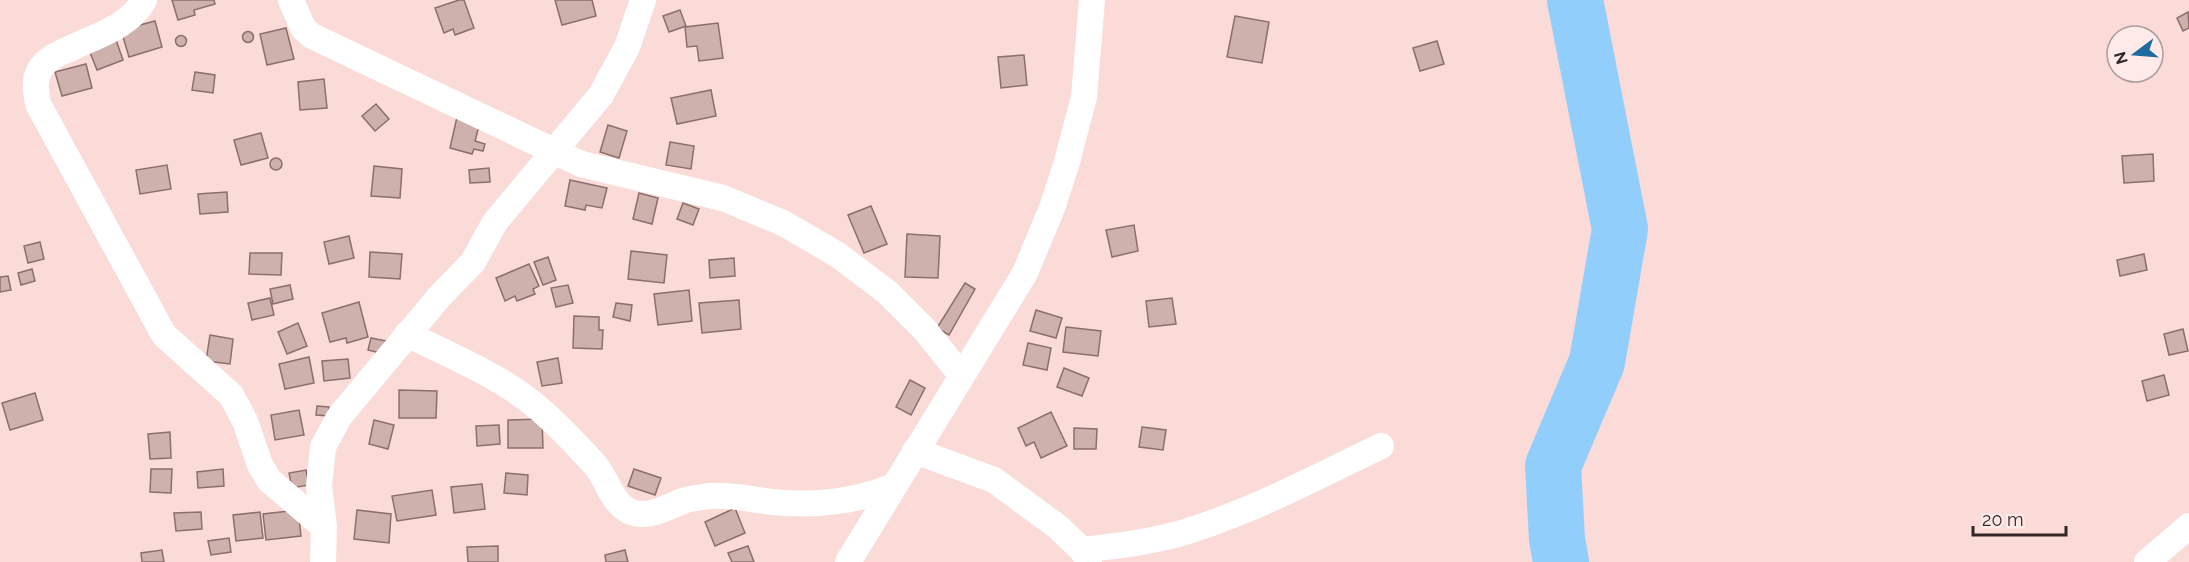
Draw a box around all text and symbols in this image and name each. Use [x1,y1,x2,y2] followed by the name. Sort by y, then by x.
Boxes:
[2105,24,2165,84] north arrow
[2110,50,2132,66] text: N
[1973,499,2066,537] scale bar
[1982,509,2024,530] text: 20 m

